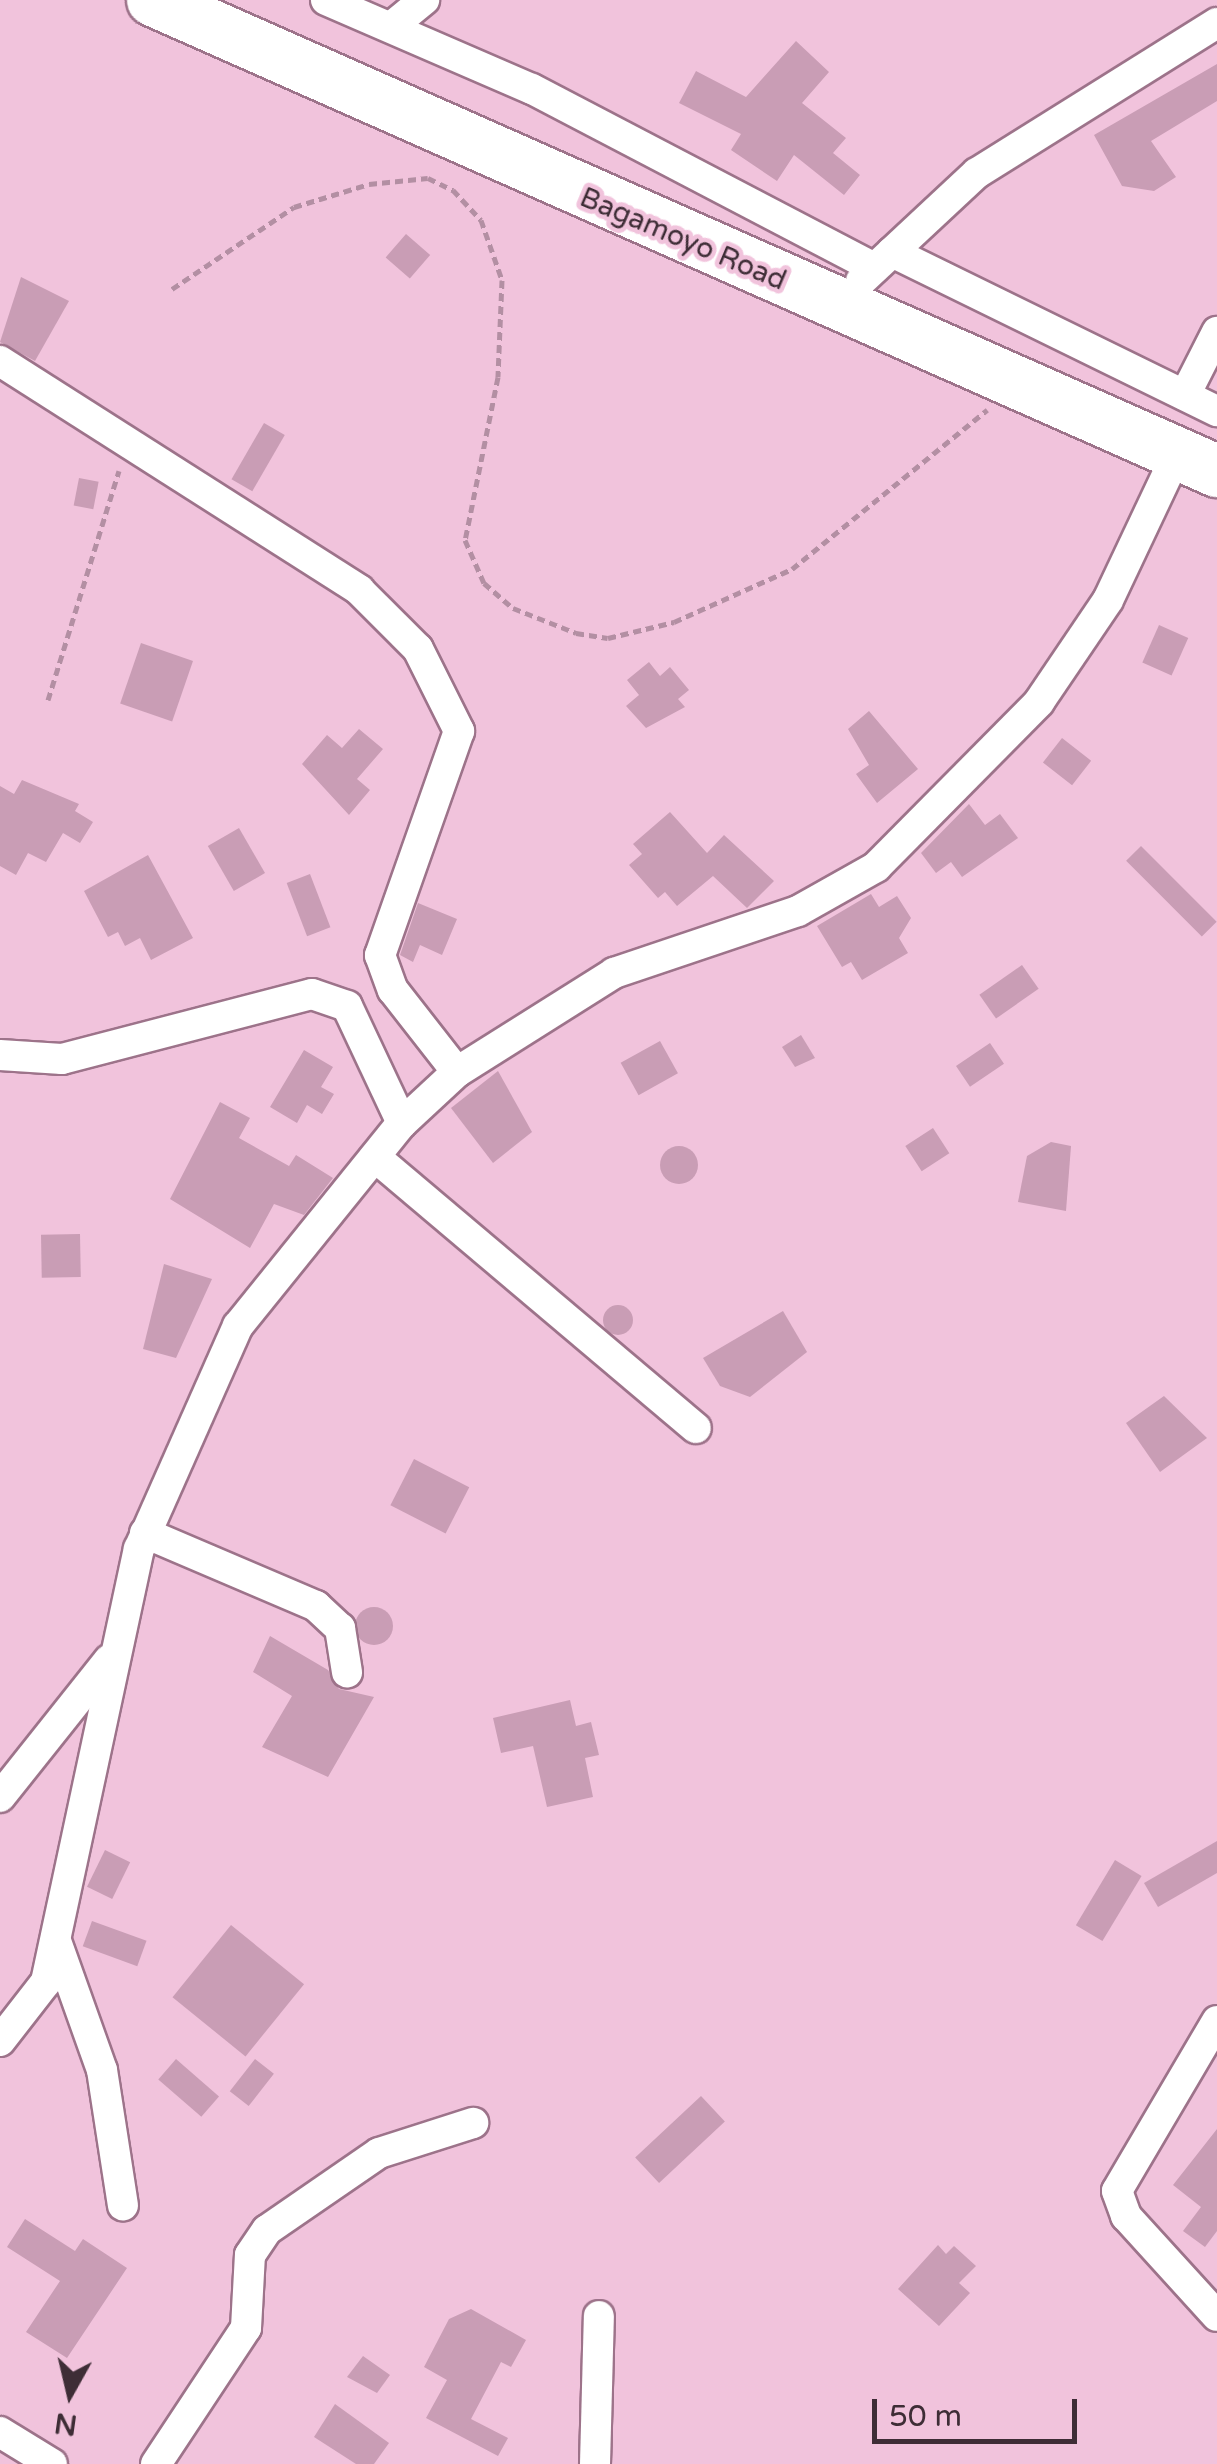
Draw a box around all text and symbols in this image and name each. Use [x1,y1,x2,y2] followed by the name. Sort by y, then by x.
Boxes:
[575,180,791,298] street label: Bagamoyo Road
[20,2344,120,2444] north arrow
[877,2379,1082,2441] scale bar
[889,2398,962,2435] text: 50 m
[52,2405,79,2442] text: N

